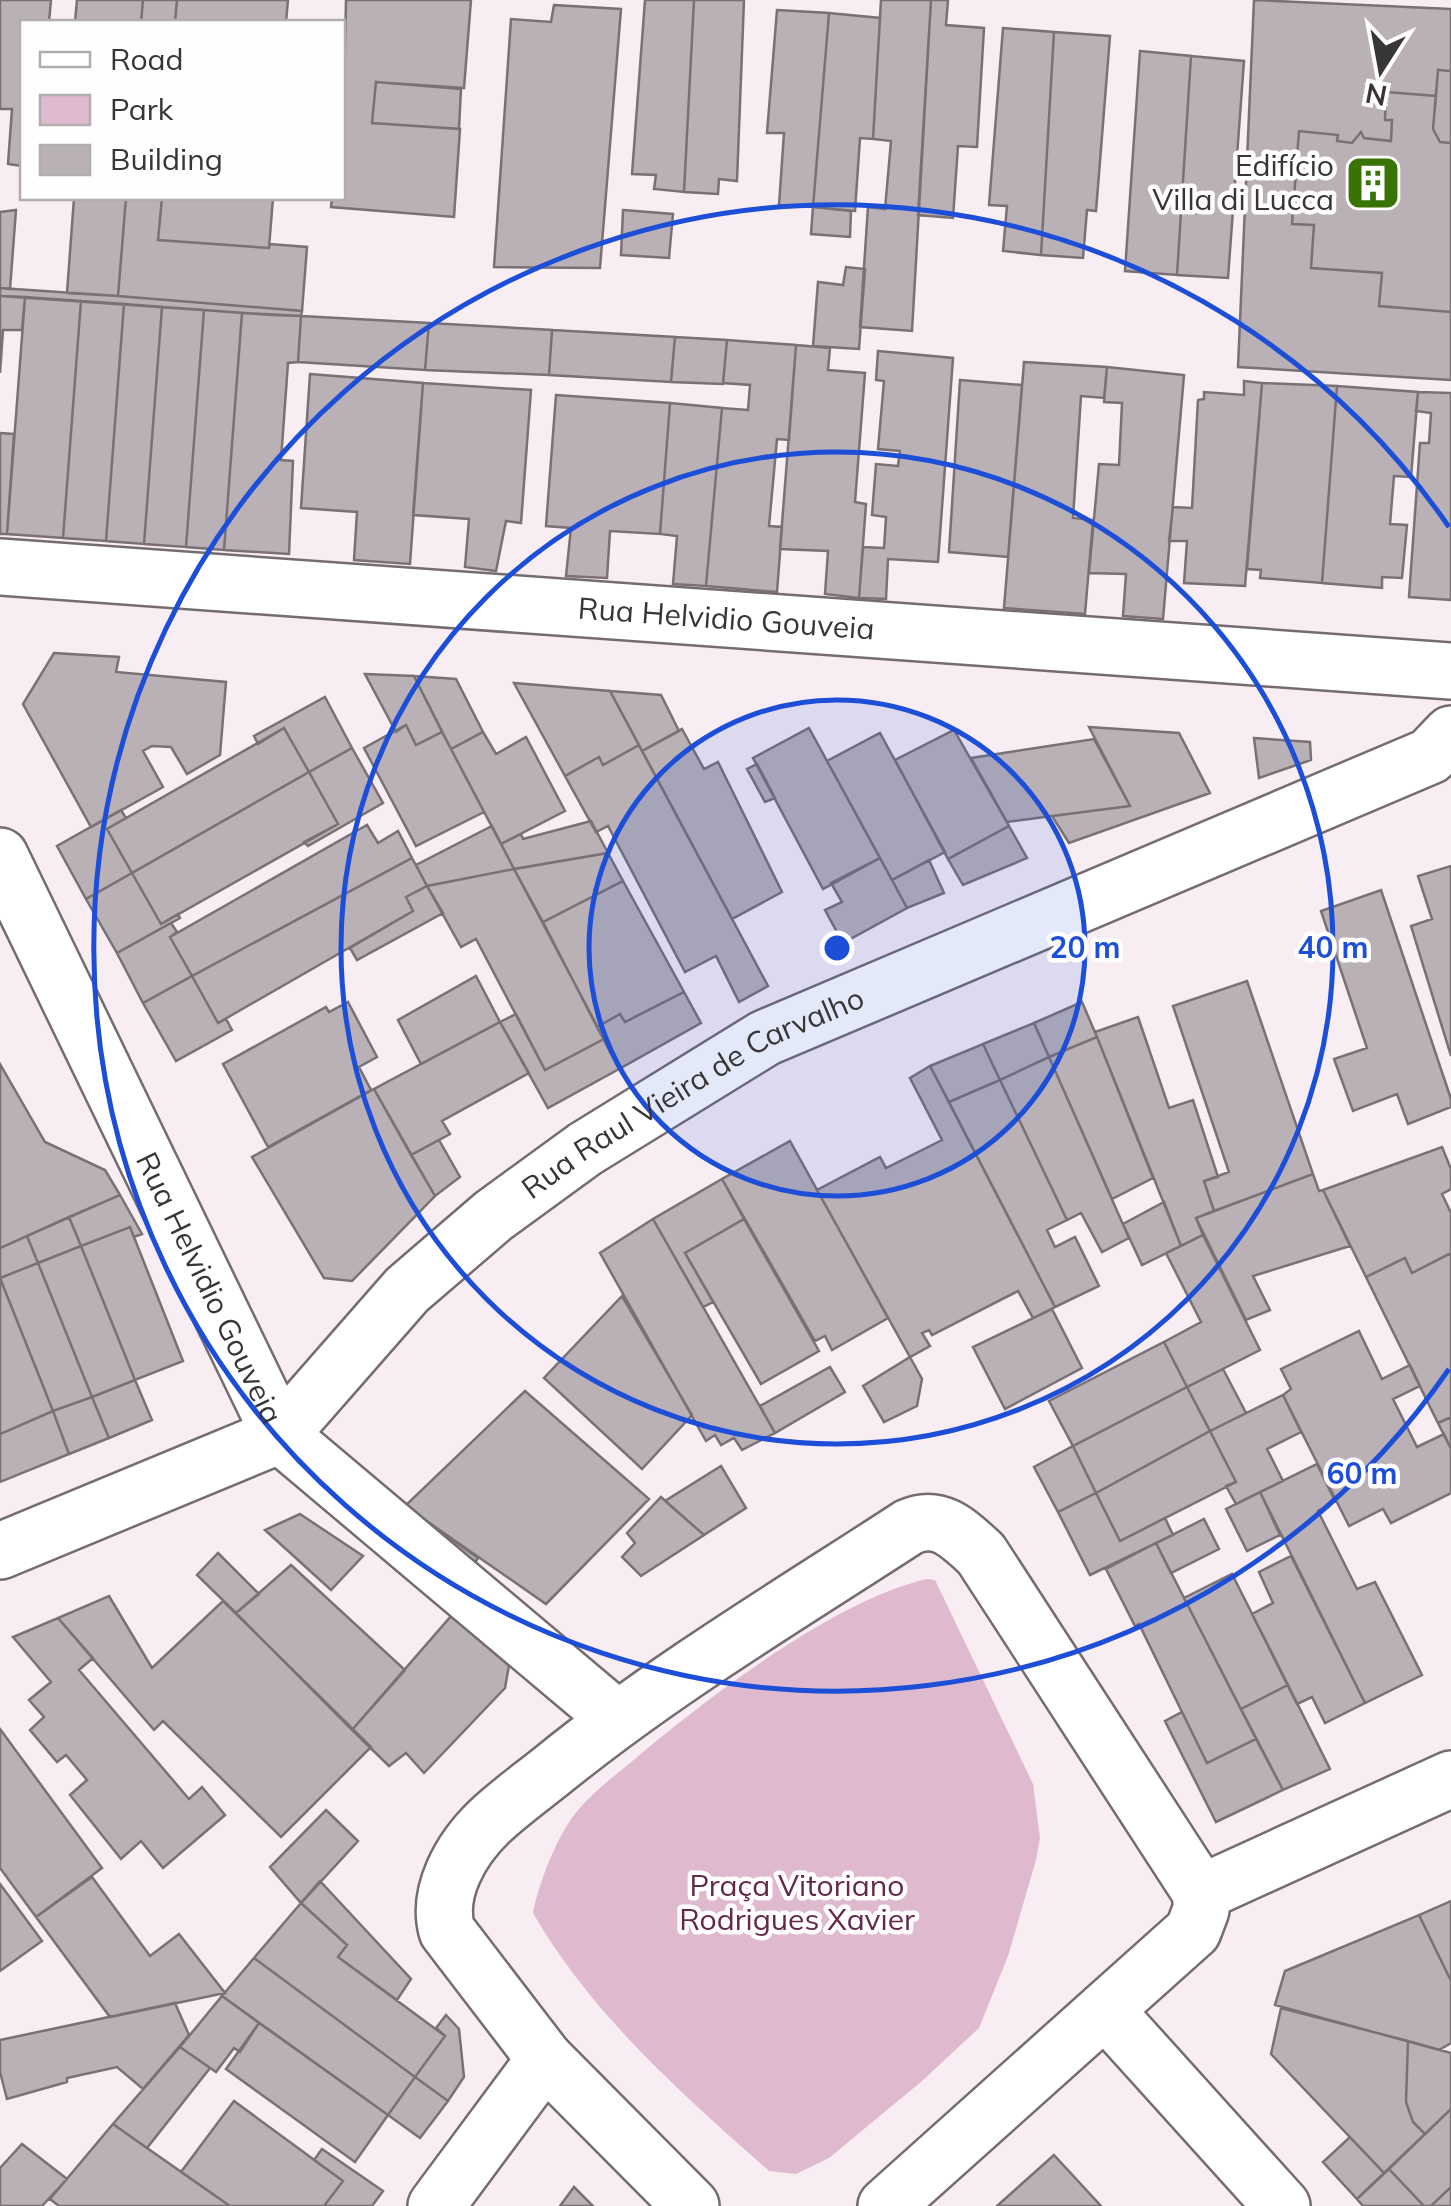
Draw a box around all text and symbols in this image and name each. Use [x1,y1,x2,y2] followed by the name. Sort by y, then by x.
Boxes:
[20,20,345,200] legend
[1331,20,1431,120] north arrow
[110,40,184,78] text: Road
[1362,76,1390,114] text: N
[110,90,174,128] text: Park
[110,140,223,178] text: Building
[1152,146,1334,218] place label: Edifício Villa di Lucca
[1343,153,1403,213] building icon: Edifício Villa di Lucca
[577,588,876,648] street label: Rua Helvidio Gouveia
[1049,928,1121,966] text: 20 m
[1297,928,1369,966] text: 40 m
[819,930,855,966] centre of rings
[514,978,869,1207] street label: Rua Raul Vieira de Carvalho
[128,1146,292,1430] street label: Rua Helvidio Gouveia
[1326,1454,1398,1492] text: 60 m
[679,1866,915,1938] park label: Praça Vitoriano Rodrigues Xavier

